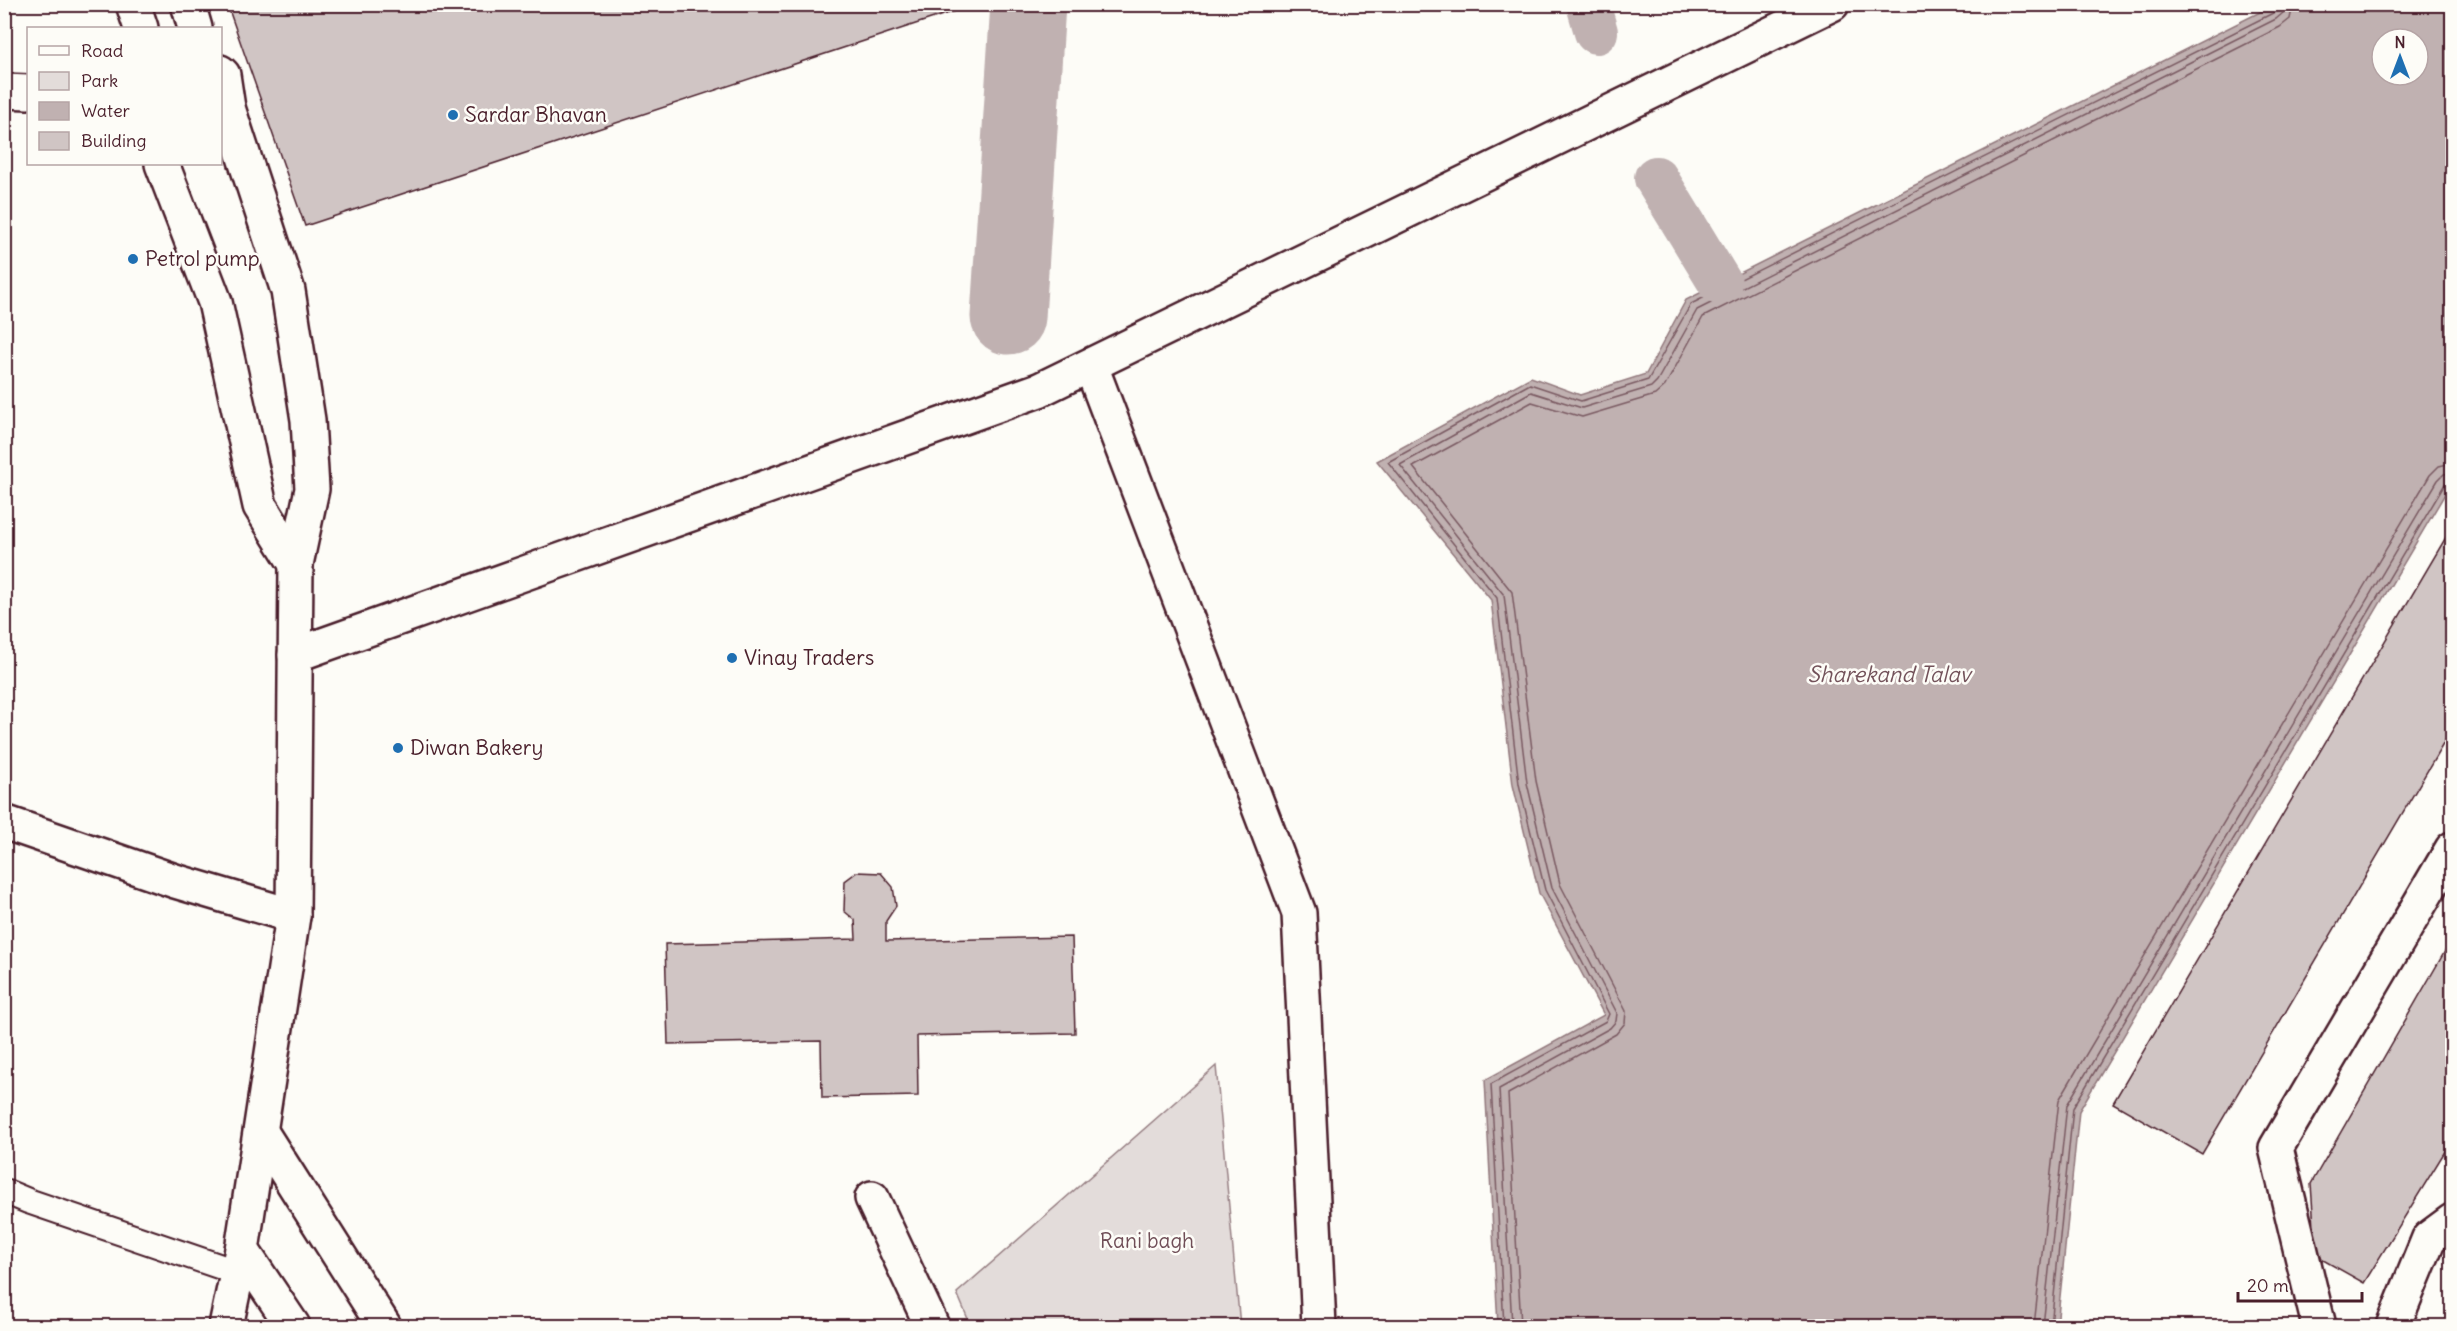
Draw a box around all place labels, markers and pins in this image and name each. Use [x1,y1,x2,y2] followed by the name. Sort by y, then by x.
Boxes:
[465,101,607,128] place label: Sardar Bhavan
[446,108,460,122] marker: Sardar Bhavan
[145,245,260,272] place label: Petrol pump
[126,252,140,266] marker: Petrol pump
[744,644,874,671] place label: Vinay Traders
[725,651,739,665] marker: Vinay Traders
[410,734,543,761] place label: Diwan Bakery
[391,741,405,755] marker: Diwan Bakery

